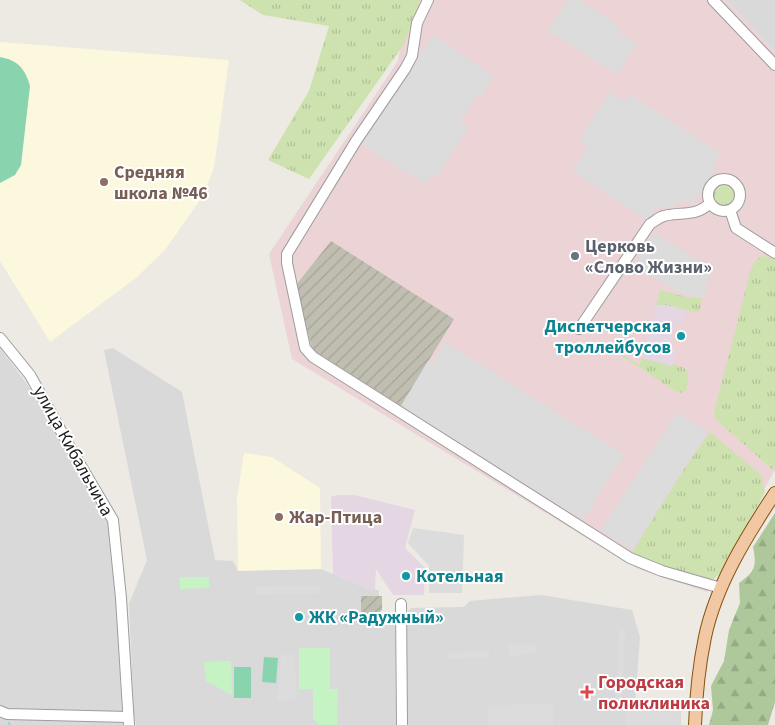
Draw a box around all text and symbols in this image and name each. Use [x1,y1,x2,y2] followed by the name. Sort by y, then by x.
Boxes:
[114,160,208,206] place label: Средняя школа №46
[98,176,110,188] marker: Средняя школа №46
[585,234,712,280] place label: Церковь «Слово Жизни»
[569,250,581,262] marker: Церковь «Слово Жизни»
[544,314,671,360] place label: Диспетчерская троллейбусов
[675,330,687,342] marker: Диспетчерская троллейбусов
[27,381,119,521] street label: улица Кибальчича
[289,505,382,530] place label: Жар-Птица
[273,511,285,523] marker: Жар-Птица
[416,564,504,589] place label: Котельная
[400,570,412,582] marker: Котельная
[309,605,444,630] place label: ЖК «Радужный»
[293,611,305,623] marker: ЖК «Радужный»
[598,670,710,716] place label: Городская поликлиника
[580,685,594,699] marker: Городская поликлиника

